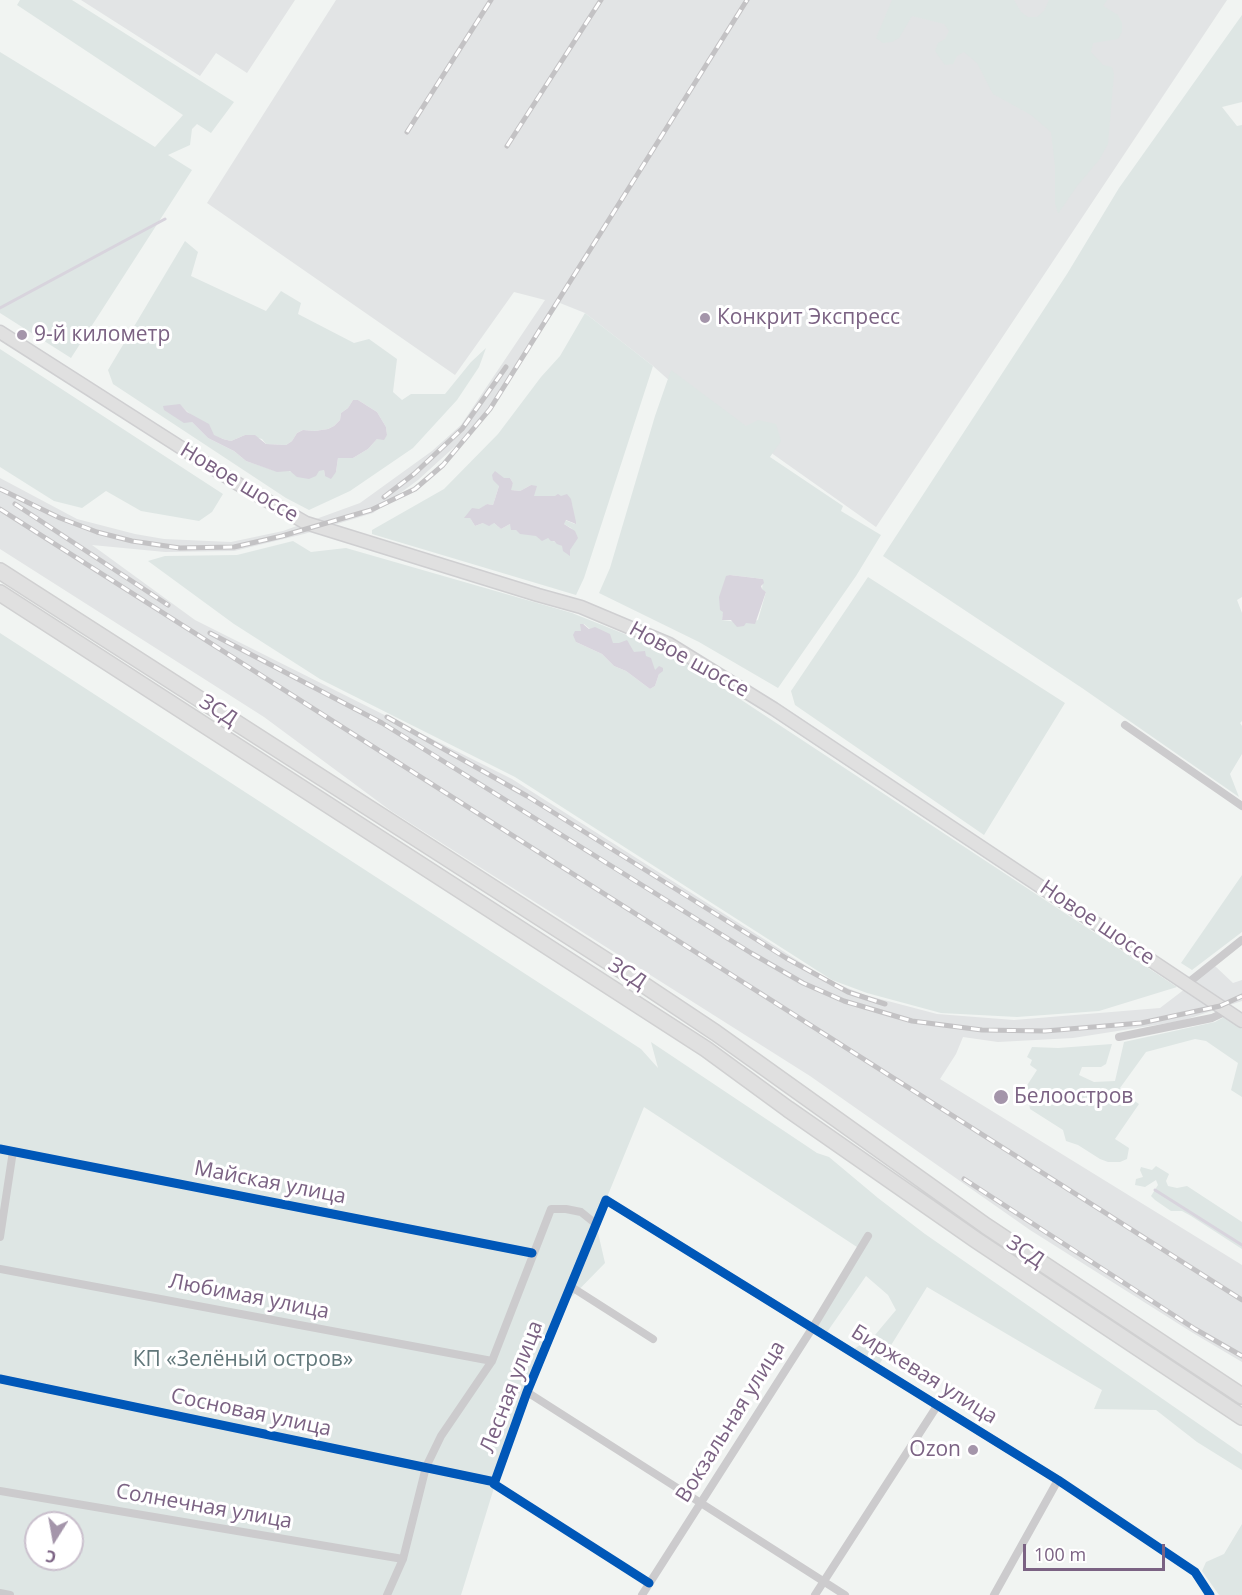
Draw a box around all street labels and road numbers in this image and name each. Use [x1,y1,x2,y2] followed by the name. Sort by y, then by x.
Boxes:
[175,438,303,528] street label: Новое шоссе
[625,617,753,703] street label: Новое шоссе
[194,690,242,732] street label: ЗСД
[1035,875,1159,971] street label: Новое шоссе
[603,953,651,995] street label: ЗСД
[192,1156,348,1210] street label: Майская улица
[1001,1230,1049,1274] street label: ЗСД
[167,1269,331,1325] street label: Любимая улица
[475,1317,549,1457] street label: Лесная улица
[846,1320,1002,1430] street label: Биржевая улица
[671,1336,791,1508] street label: Вокзальная улица
[168,1384,334,1442] street label: Сосновая улица
[114,1479,294,1535] street label: Солнечная улица

